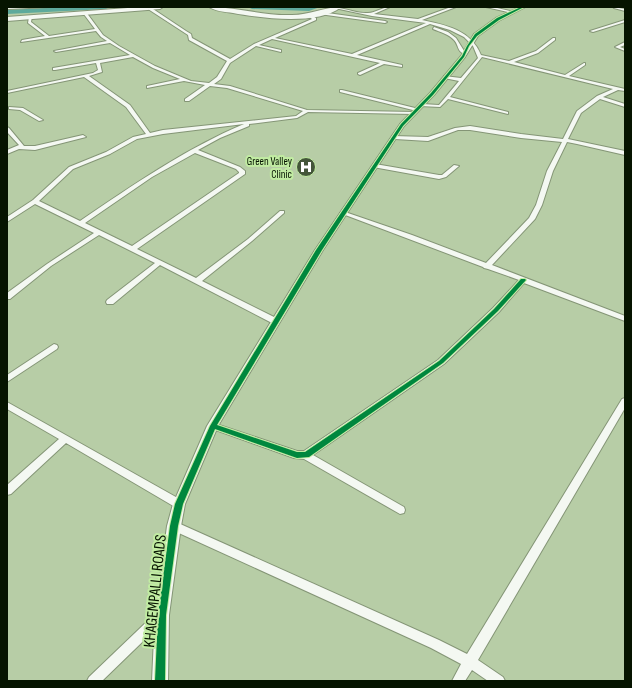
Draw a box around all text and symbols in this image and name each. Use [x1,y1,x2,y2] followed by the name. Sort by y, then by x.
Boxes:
[247,155,293,181] place label: Green Valley Clinic
[295,156,317,178] hospital icon: Green Valley Clinic
[140,534,171,649] street label: KHAGEMPALLI ROADS

